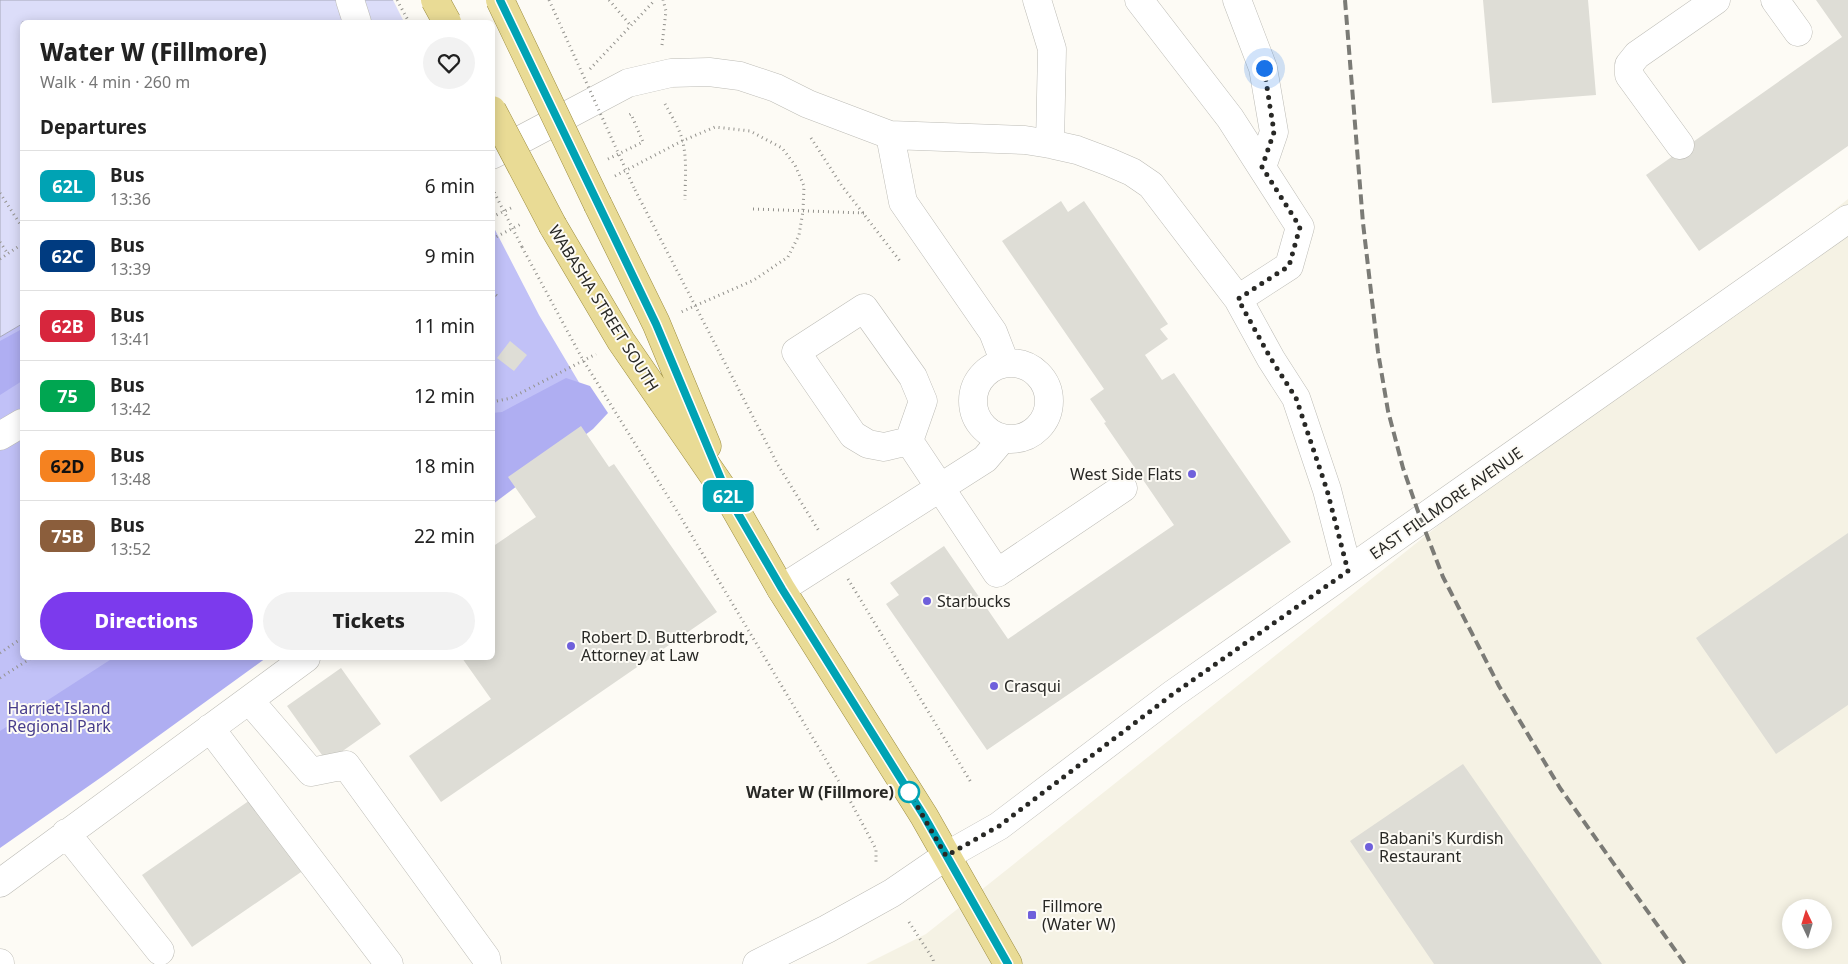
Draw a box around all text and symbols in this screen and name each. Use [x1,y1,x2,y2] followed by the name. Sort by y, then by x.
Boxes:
[40,35,267,68] text: Water W (Fillmore)
[423,37,475,89] button: heart
[1252,56,1277,81] your location
[40,71,190,93] text: Walk · 4 min · 260 m
[40,114,147,140] text: Departures
[110,162,145,188] text: Bus
[425,173,475,199] text: 6 min
[52,174,83,198] text: 62L
[110,188,151,210] text: 13:36
[544,221,664,395] street label: WABASHA STREET SOUTH
[110,232,145,258] text: Bus
[425,243,475,269] text: 9 min
[51,244,84,268] text: 62C
[110,258,151,280] text: 13:39
[110,302,145,328] text: Bus
[414,313,475,339] text: 11 min
[51,314,84,338] text: 62B
[110,328,151,350] text: 13:41
[110,372,145,398] text: Bus
[414,383,475,409] text: 12 min
[57,384,78,408] text: 75
[110,398,151,420] text: 13:42
[110,442,145,468] text: Bus
[1365,442,1527,564] street label: EAST FILLMORE AVENUE
[414,453,475,479] text: 18 min
[51,454,84,478] text: 62D
[1070,463,1182,485] place label: West Side Flats
[110,468,151,490] text: 13:48
[1186,468,1198,480] marker: West Side Flats
[699,480,757,512] line badge: 62L
[713,484,743,508] text: 62L
[110,512,145,538] text: Bus
[414,523,475,549] text: 22 min
[51,524,84,548] text: 75B
[110,538,151,560] text: 13:52
[937,590,1011,612] place label: Starbucks
[40,592,253,650] button: Directions
[263,592,475,650] button: Tickets
[921,595,933,607] marker: Starbucks
[581,626,749,666] place label: Robert D. Butterbrodt, Attorney at Law
[565,640,577,652] marker: Robert D. Butterbrodt, Attorney at Law
[1004,675,1061,697] place label: Crasqui
[988,680,1000,692] marker: Crasqui
[7,697,111,737] park label: Harriet Island Regional Park
[746,781,894,803] place label: Water W (Fillmore)
[898,781,920,803] marker: Water W (Fillmore)
[1379,827,1504,867] place label: Babani's Kurdish Restaurant
[1363,841,1375,853] marker: Babani's Kurdish Restaurant
[1042,895,1116,935] place label: Fillmore (Water W)
[1782,899,1832,949] north arrow
[1782,899,1832,949] map controls
[1026,909,1038,921] marker: Fillmore (Water W)

